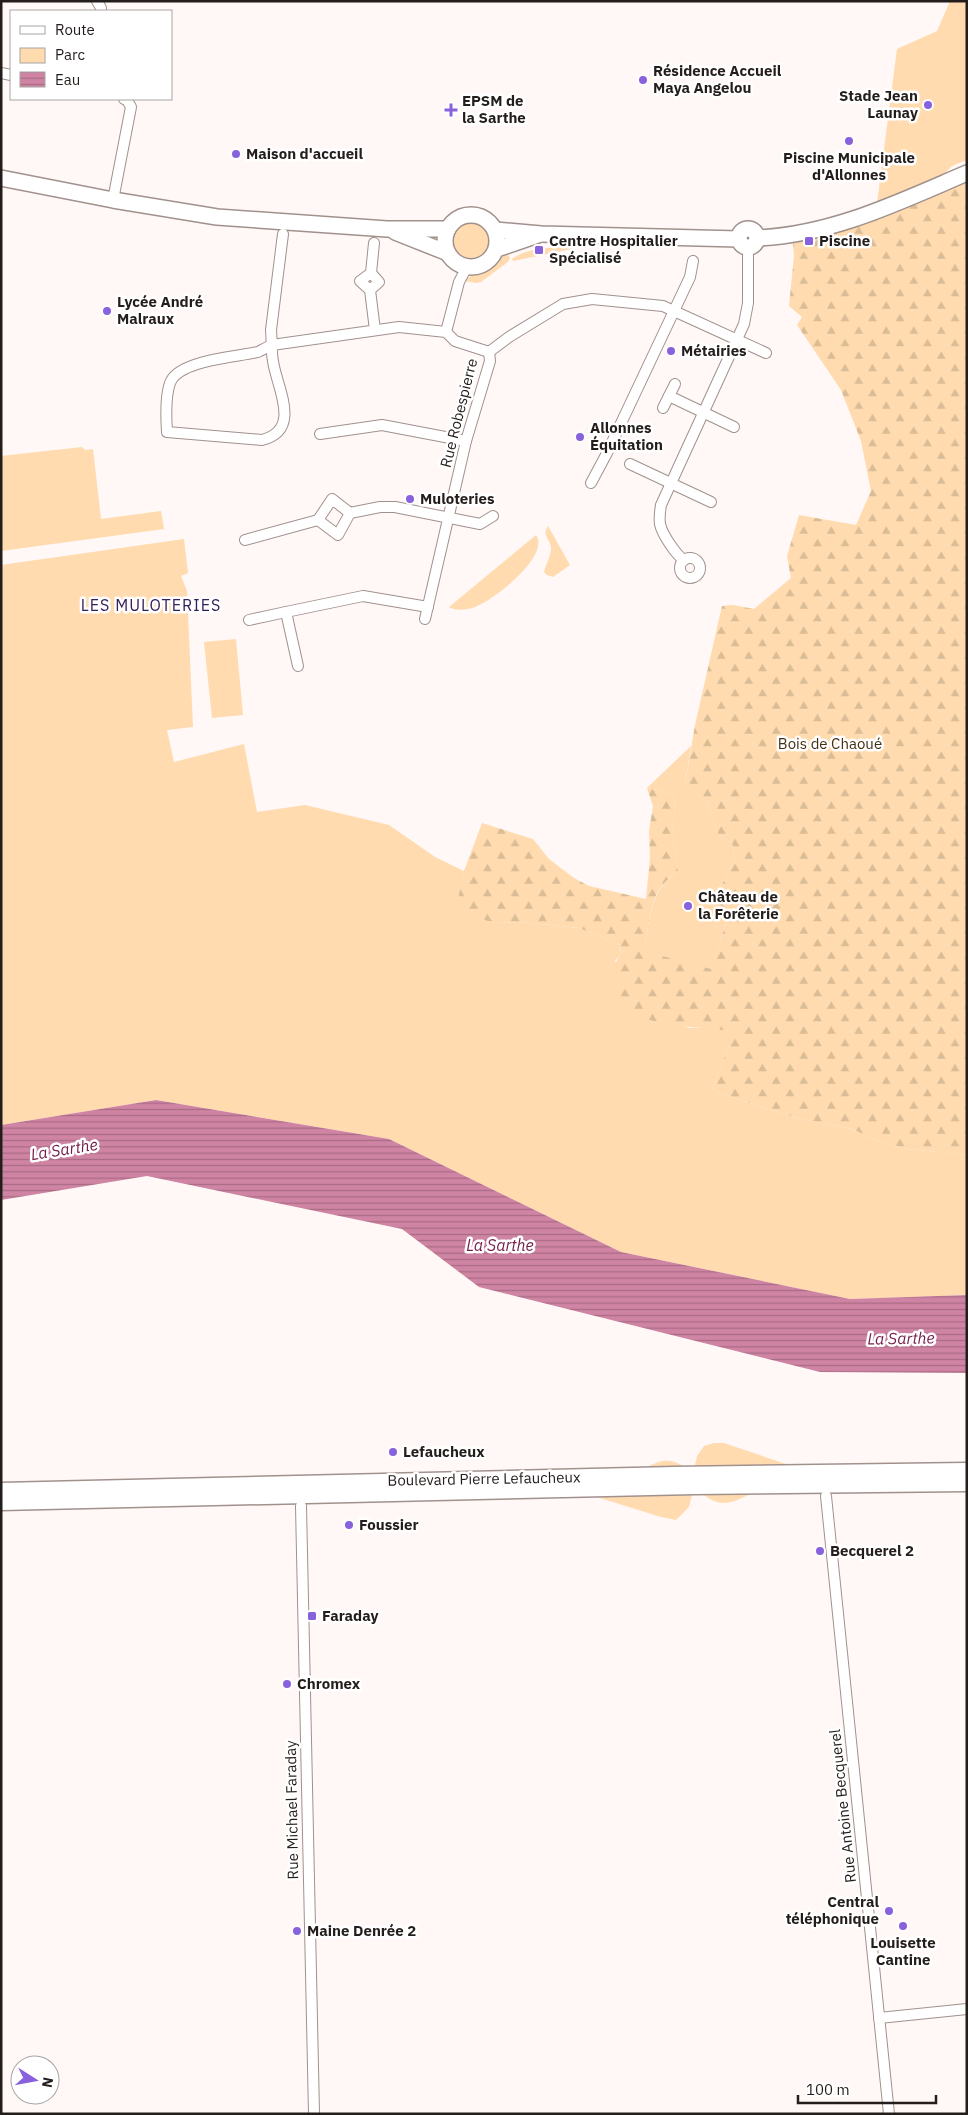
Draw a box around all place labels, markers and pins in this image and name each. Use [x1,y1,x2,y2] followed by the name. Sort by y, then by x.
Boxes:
[653,61,782,97] place label: Résidence Accueil Maya Angelou
[637,74,649,86] marker: Résidence Accueil Maya Angelou
[839,86,918,122] place label: Stade Jean Launay
[462,91,526,127] place label: EPSM de la Sarthe
[922,99,934,111] marker: Stade Jean Launay
[444,103,458,117] marker: EPSM de la Sarthe
[843,135,855,147] marker: Piscine Municipale d'Allonnes
[246,144,363,163] place label: Maison d'accueil
[230,148,242,160] marker: Maison d'accueil
[783,148,915,184] place label: Piscine Municipale d'Allonnes
[549,231,678,267] place label: Centre Hospitalier Spécialisé
[819,231,870,250] place label: Piscine
[803,235,815,247] marker: Piscine
[533,244,545,256] marker: Centre Hospitalier Spécialisé
[117,292,203,328] place label: Lycée André Malraux
[101,305,113,317] marker: Lycée André Malraux
[681,341,747,360] place label: Métairies
[665,345,677,357] marker: Métairies
[590,418,663,454] place label: Allonnes Équitation
[574,431,586,443] marker: Allonnes Équitation
[420,489,495,508] place label: Muloteries
[404,493,416,505] marker: Muloteries
[698,887,779,923] place label: Château de la Forêterie
[682,900,694,912] marker: Château de la Forêterie
[403,1442,485,1461] place label: Lefaucheux
[387,1446,399,1458] marker: Lefaucheux
[359,1515,419,1534] place label: Foussier
[343,1519,355,1531] marker: Foussier
[830,1541,914,1560] place label: Becquerel 2
[814,1545,826,1557] marker: Becquerel 2
[322,1606,379,1625] place label: Faraday
[306,1610,318,1622] marker: Faraday
[297,1674,361,1693] place label: Chromex
[281,1678,293,1690] marker: Chromex
[786,1892,879,1928] place label: Central téléphonique
[883,1905,895,1917] marker: Central téléphonique
[897,1920,909,1932] marker: Louisette Cantine
[307,1921,416,1940] place label: Maine Denrée 2
[291,1925,303,1937] marker: Maine Denrée 2
[870,1933,936,1969] place label: Louisette Cantine

